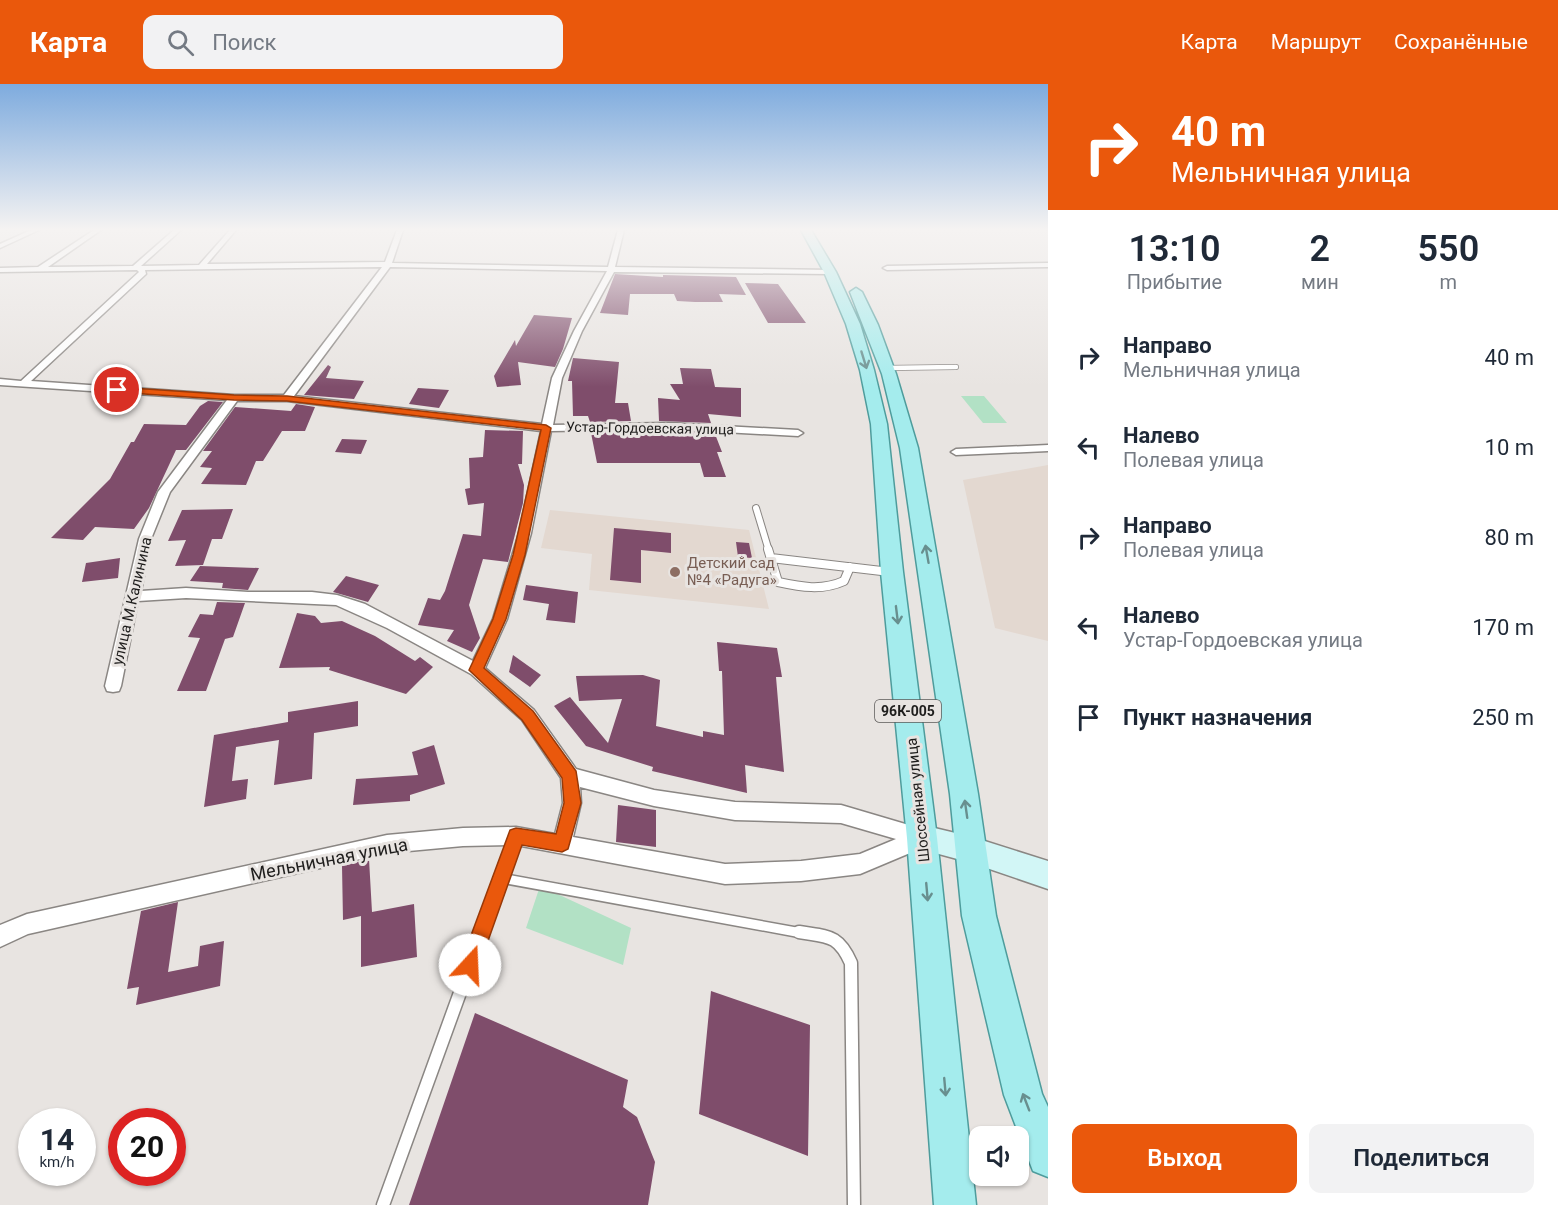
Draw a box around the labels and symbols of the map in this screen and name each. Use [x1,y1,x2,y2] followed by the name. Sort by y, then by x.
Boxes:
[859,350,870,369] one-way arrow
[91,364,142,415] pin
[566,419,734,437] street label: Устар-Гордоевская улица
[108,535,156,667] street label: улица М.Калинина
[922,544,933,564] one-way arrow
[687,554,777,589] place label: Детский сад №4 «Радуга»
[668,565,682,579] marker: Детский сад №4 «Радуга»
[892,605,903,624] one-way arrow
[875,700,941,722] road number: 96К-005
[903,737,933,863] street label: Шоссейная улица
[960,799,971,819] one-way arrow
[248,833,410,885] street label: Мельничная улица
[922,882,933,902] one-way arrow
[438,933,502,997] position arrow
[940,1076,951,1096] one-way arrow
[1020,1093,1031,1112] one-way arrow
[108,1108,186,1186] speed limit sign: 20

